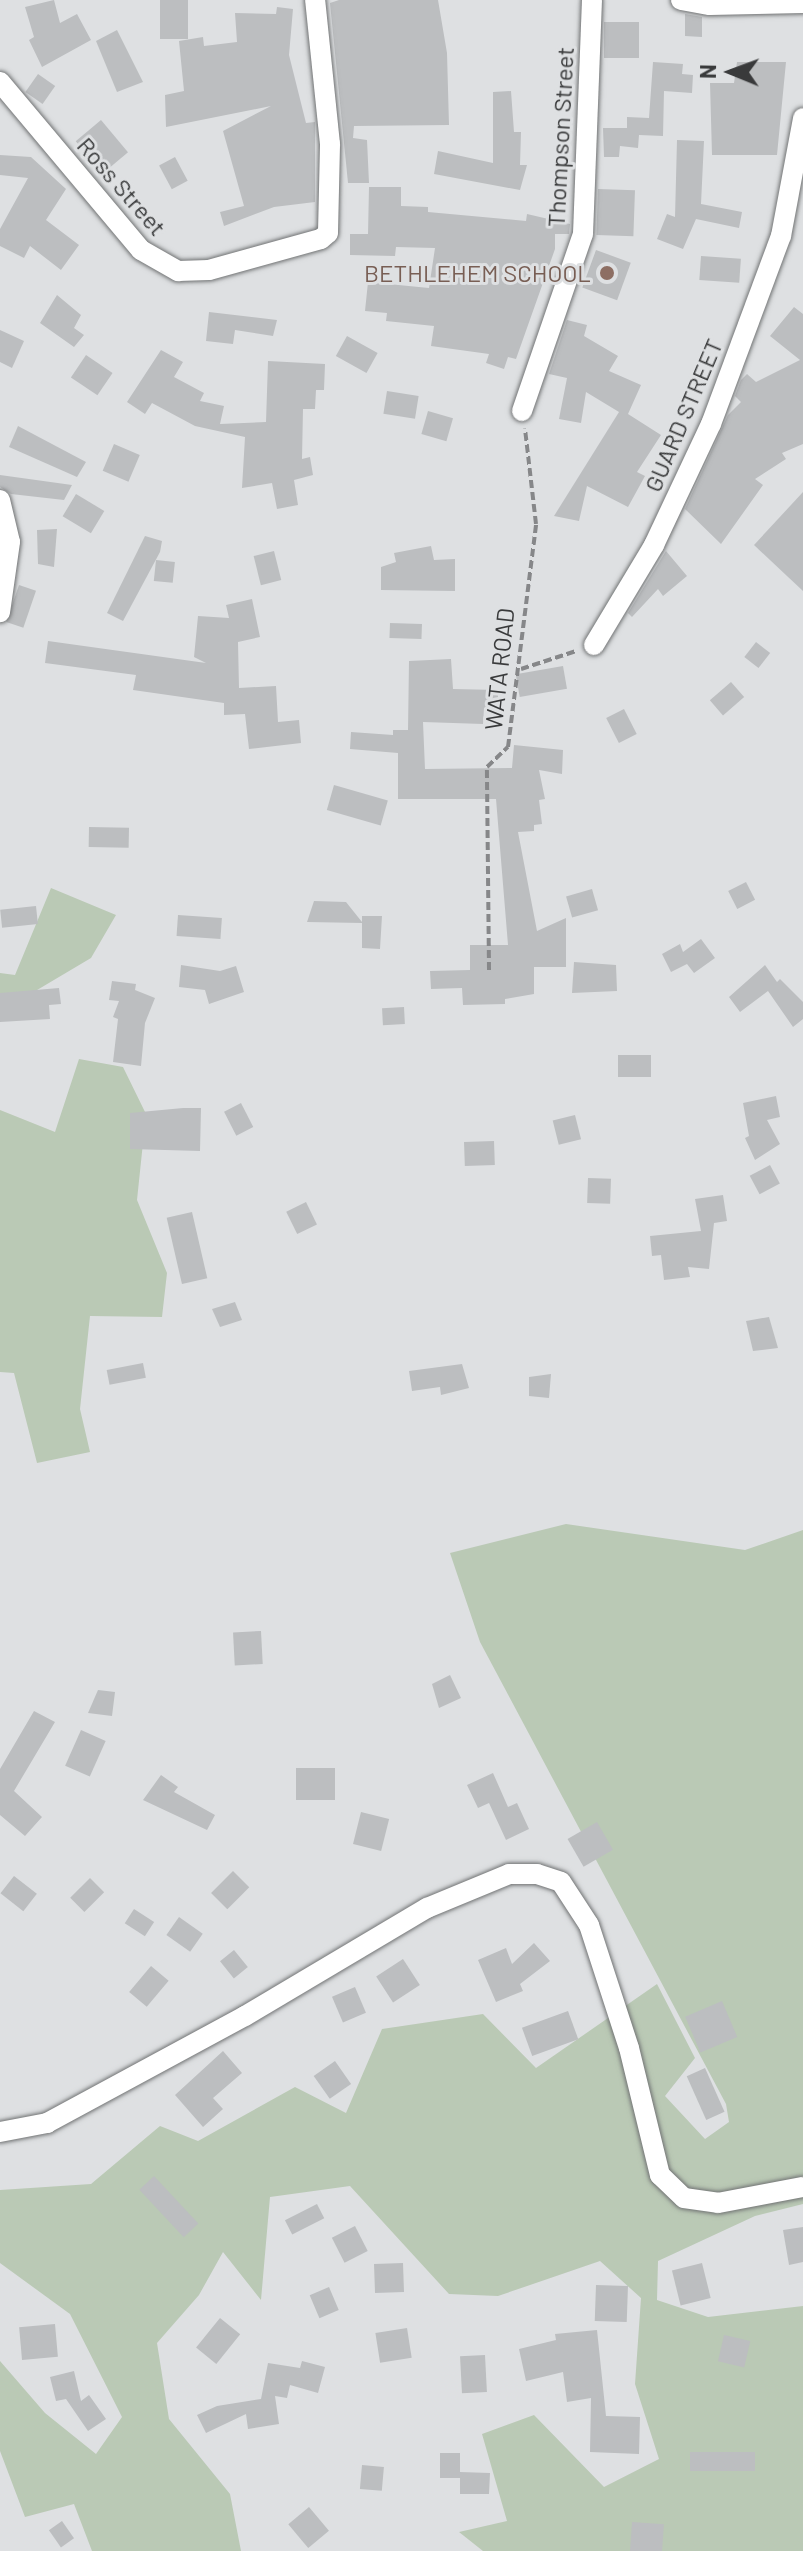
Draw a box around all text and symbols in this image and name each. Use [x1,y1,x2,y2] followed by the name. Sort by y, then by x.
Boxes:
[691,32,771,112] north arrow
[541,46,579,228] street label: Thompson Street
[694,64,720,79] text: N
[72,131,172,241] street label: Ross Street
[364,259,591,287] place label: BETHLEHEM SCHOOL
[598,264,616,282] marker: BETHLEHEM SCHOOL
[638,334,728,496] street label: GUARD STREET
[478,607,520,731] street label: WATA ROAD

